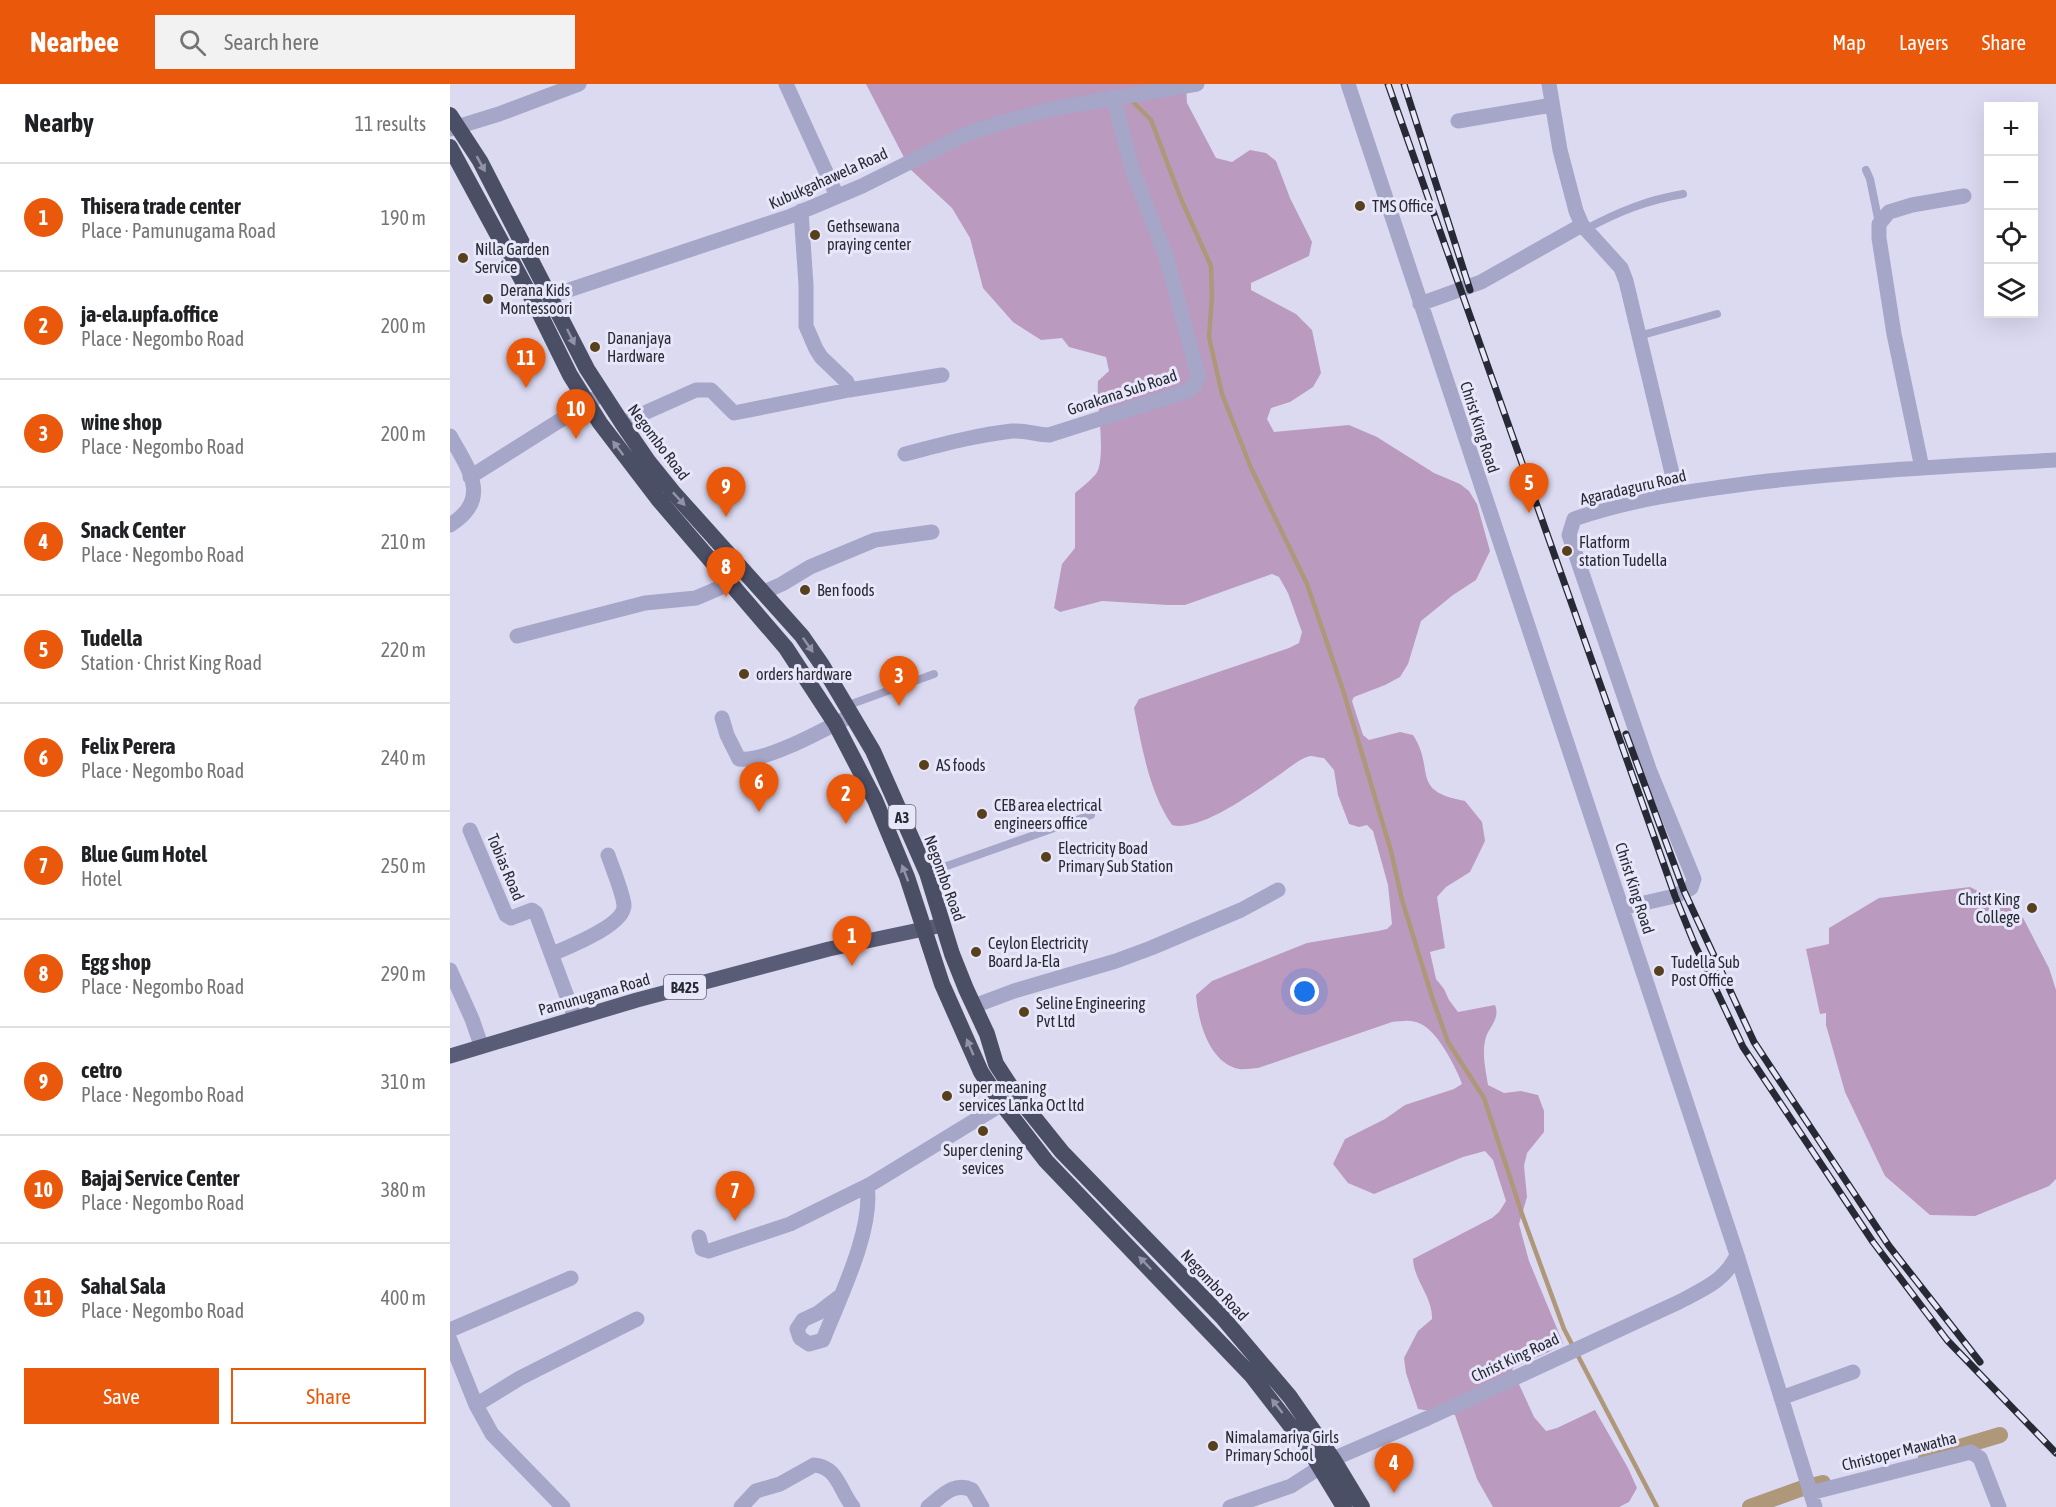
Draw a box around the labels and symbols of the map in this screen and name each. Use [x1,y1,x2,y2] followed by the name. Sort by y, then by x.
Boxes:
[766,144,891,213] street label: Kubukgahawela Road
[476,156,486,173] one-way arrow
[1372,197,1434,215] place label: TMS Office
[1353,199,1367,213] marker: TMS Office
[827,217,911,254] place label: Gethsewana praying center
[808,228,822,242] marker: Gethsewana praying center
[475,240,549,276] place label: Nilla Garden Service
[456,251,470,265] marker: Nilla Garden Service
[500,281,572,317] place label: Derana Kids Montessoori
[481,292,495,306] marker: Derana Kids Montessoori
[566,329,576,346] one-way arrow
[607,329,671,365] place label: Dananjaya Hardware
[506,338,546,388] pin: 11
[588,340,602,354] marker: Dananjaya Hardware
[1065,366,1179,418] street label: Gorakana Sub Road
[1456,379,1503,475] street label: Christ King Road
[556,390,596,439] pin: 10
[624,401,693,484] street label: Negombo Road
[612,440,624,455] one-way arrow
[1510,464,1548,513] pin: 5
[1578,466,1688,509] street label: Agaradaguru Road
[706,468,746,517] pin: 9
[672,491,686,506] one-way arrow
[1579,533,1667,569] place label: Flatform station Tudella
[1560,544,1574,558] marker: Flatform station Tudella
[706,548,746,597] pin: 8
[817,581,875,599] place label: Ben foods
[798,583,812,597] marker: Ben foods
[802,637,814,653] one-way arrow
[880,656,918,706] pin: 3
[756,665,852,683] place label: orders hardware
[737,667,751,681] marker: orders hardware
[936,756,986,774] place label: AS foods
[917,758,931,772] marker: AS foods
[740,762,778,812] pin: 6
[826,774,866,824] pin: 2
[994,796,1103,833] place label: CEB area electrical engineers office
[888,805,916,829] road number: A3
[975,807,989,821] marker: CEB area electrical engineers office
[484,831,528,903] street label: Tobias Road
[920,833,969,924] street label: Negombo Road
[1058,839,1173,876] place label: Electricity Boad Primary Sub Station
[1611,840,1658,936] street label: Christ King Road
[1039,850,1053,864] marker: Electricity Boad Primary Sub Station
[900,864,909,882] one-way arrow
[1958,890,2020,927] place label: Christ King College
[2025,901,2039,915] marker: Christ King College
[832,916,872,966] pin: 1
[988,934,1089,970] place label: Ceylon Electricity Board Ja-Ela
[969,945,983,959] marker: Ceylon Electricity Board Ja-Ela
[1671,953,1740,989] place label: Tudella Sub Post Office
[1652,964,1666,978] marker: Tudella Sub Post Office
[536,969,652,1020] street label: Pamunugama Road
[664,975,706,999] road number: B425
[1290,977,1319,1006] your location
[1036,994,1146,1030] place label: Seline Engineering Pvt Ltd
[1017,1005,1031,1019] marker: Seline Engineering Pvt Ltd
[966,1039,975,1056] one-way arrow
[959,1078,1084,1114] place label: super meaning services Lanka Oct ltd
[940,1089,954,1103] marker: super meaning services Lanka Oct ltd
[976,1124,990,1138] marker: Super clening sevices
[943,1141,1023,1177] place label: Super clening sevices
[716,1172,754,1221] pin: 7
[1177,1246,1252,1325] street label: Negombo Road
[1138,1256,1152,1270] one-way arrow
[1468,1329,1562,1386] street label: Christ King Road
[1270,1398,1283,1414] one-way arrow
[1225,1428,1339,1465] place label: Nimalamariya Girls Primary School
[1840,1428,1958,1475] street label: Christoper Mawatha
[1206,1439,1220,1453] marker: Nimalamariya Girls Primary School
[1374,1444,1414,1493] pin: 4

